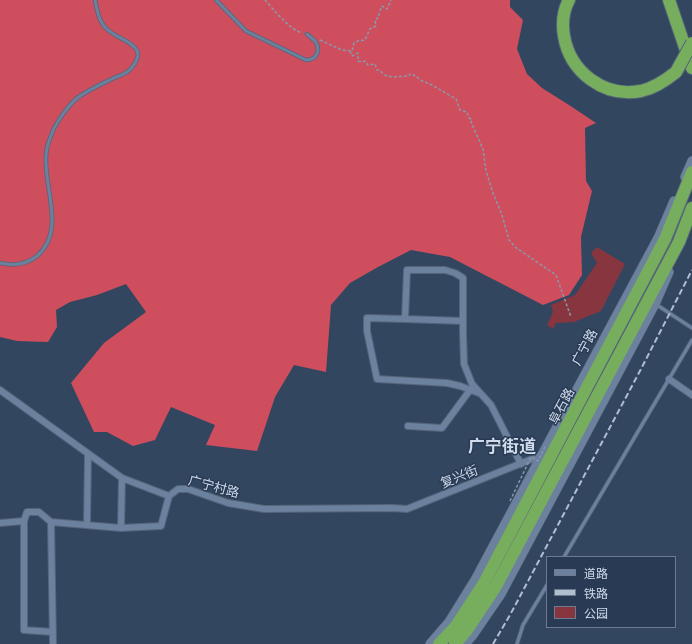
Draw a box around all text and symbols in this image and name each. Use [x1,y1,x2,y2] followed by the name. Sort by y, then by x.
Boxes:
[568,326,600,368] street label: 广宁路
[545,385,577,427] street label: 阜石路
[468,436,536,456] district label: 广宁街道
[438,461,480,491] street label: 复兴街
[187,472,241,500] street label: 广宁村路
[546,556,676,628] legend
[584,564,608,581] text: 道路
[584,584,608,601] text: 铁路
[584,604,608,621] text: 公园

